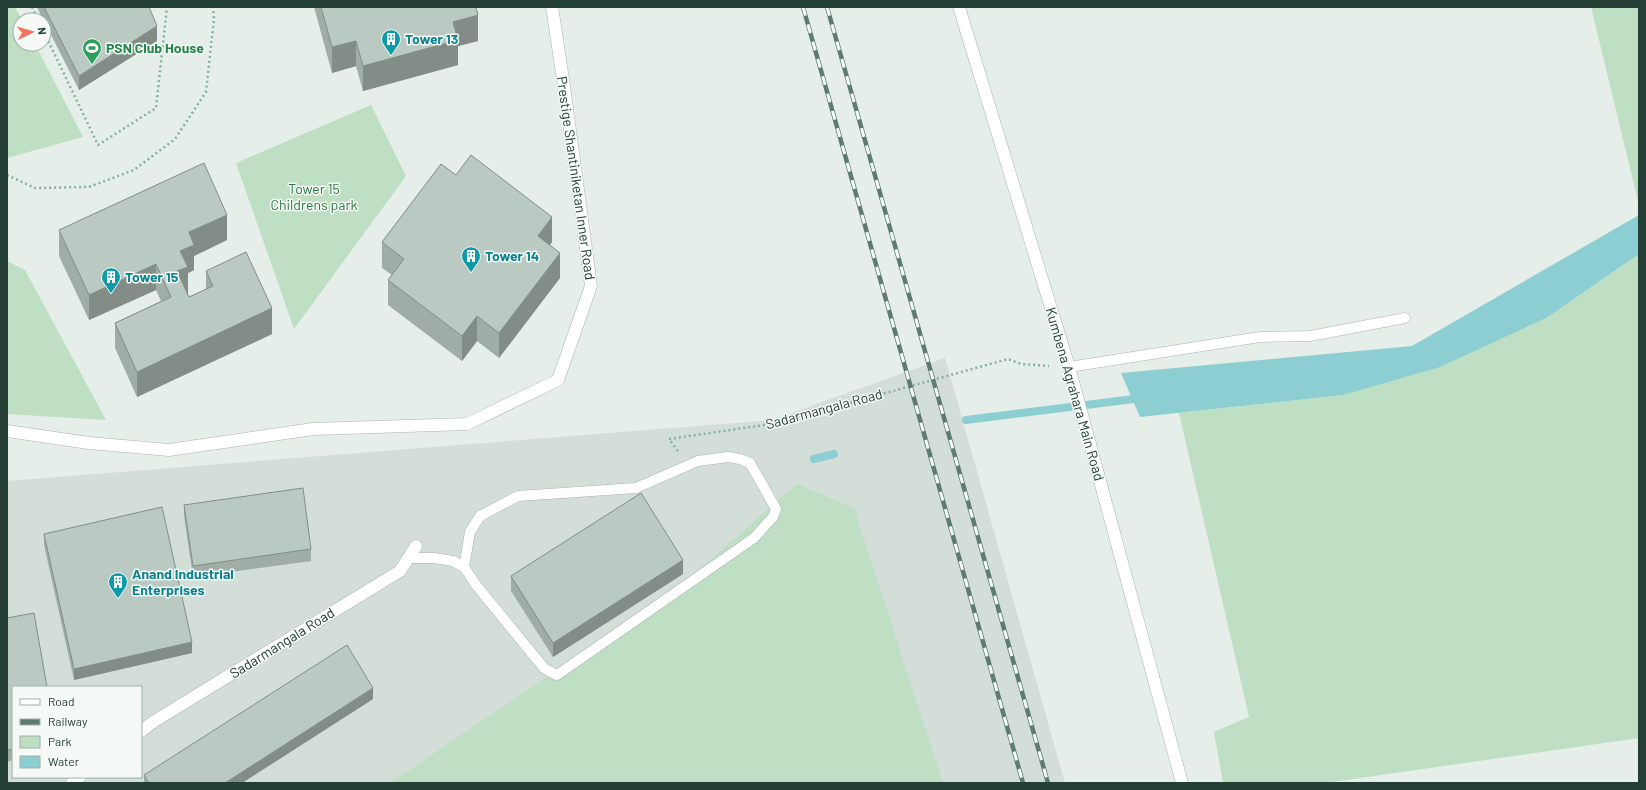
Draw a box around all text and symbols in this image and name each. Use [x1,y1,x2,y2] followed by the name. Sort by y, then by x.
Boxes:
[12,12,52,52] north arrow
[36,27,49,35] text: N
[380,28,402,56] building icon: Tower 13
[405,30,458,47] place label: Tower 13
[81,37,103,65] sports icon: PSN Club House
[106,39,204,56] place label: PSN Club House
[554,75,599,281] street label: Prestige Shantiniketan Inner Road
[270,180,358,213] park label: Tower 15 Childrens park
[460,245,482,273] building icon: Tower 14
[485,247,539,264] place label: Tower 14
[100,266,122,294] building icon: Tower 15
[125,268,179,285] place label: Tower 15
[1043,305,1108,483] street label: Kumbena Agrahara Main Road
[764,385,884,432] street label: Sadarmangala Road
[132,565,234,598] place label: Anand Industrial Enterprises
[107,571,129,599] building icon: Anand Industrial Enterprises
[226,604,337,682] street label: Sadarmangala Road
[12,686,142,778] legend
[48,694,75,708] text: Road
[48,714,88,728] text: Railway
[48,734,72,748] text: Park
[48,754,80,768] text: Water

